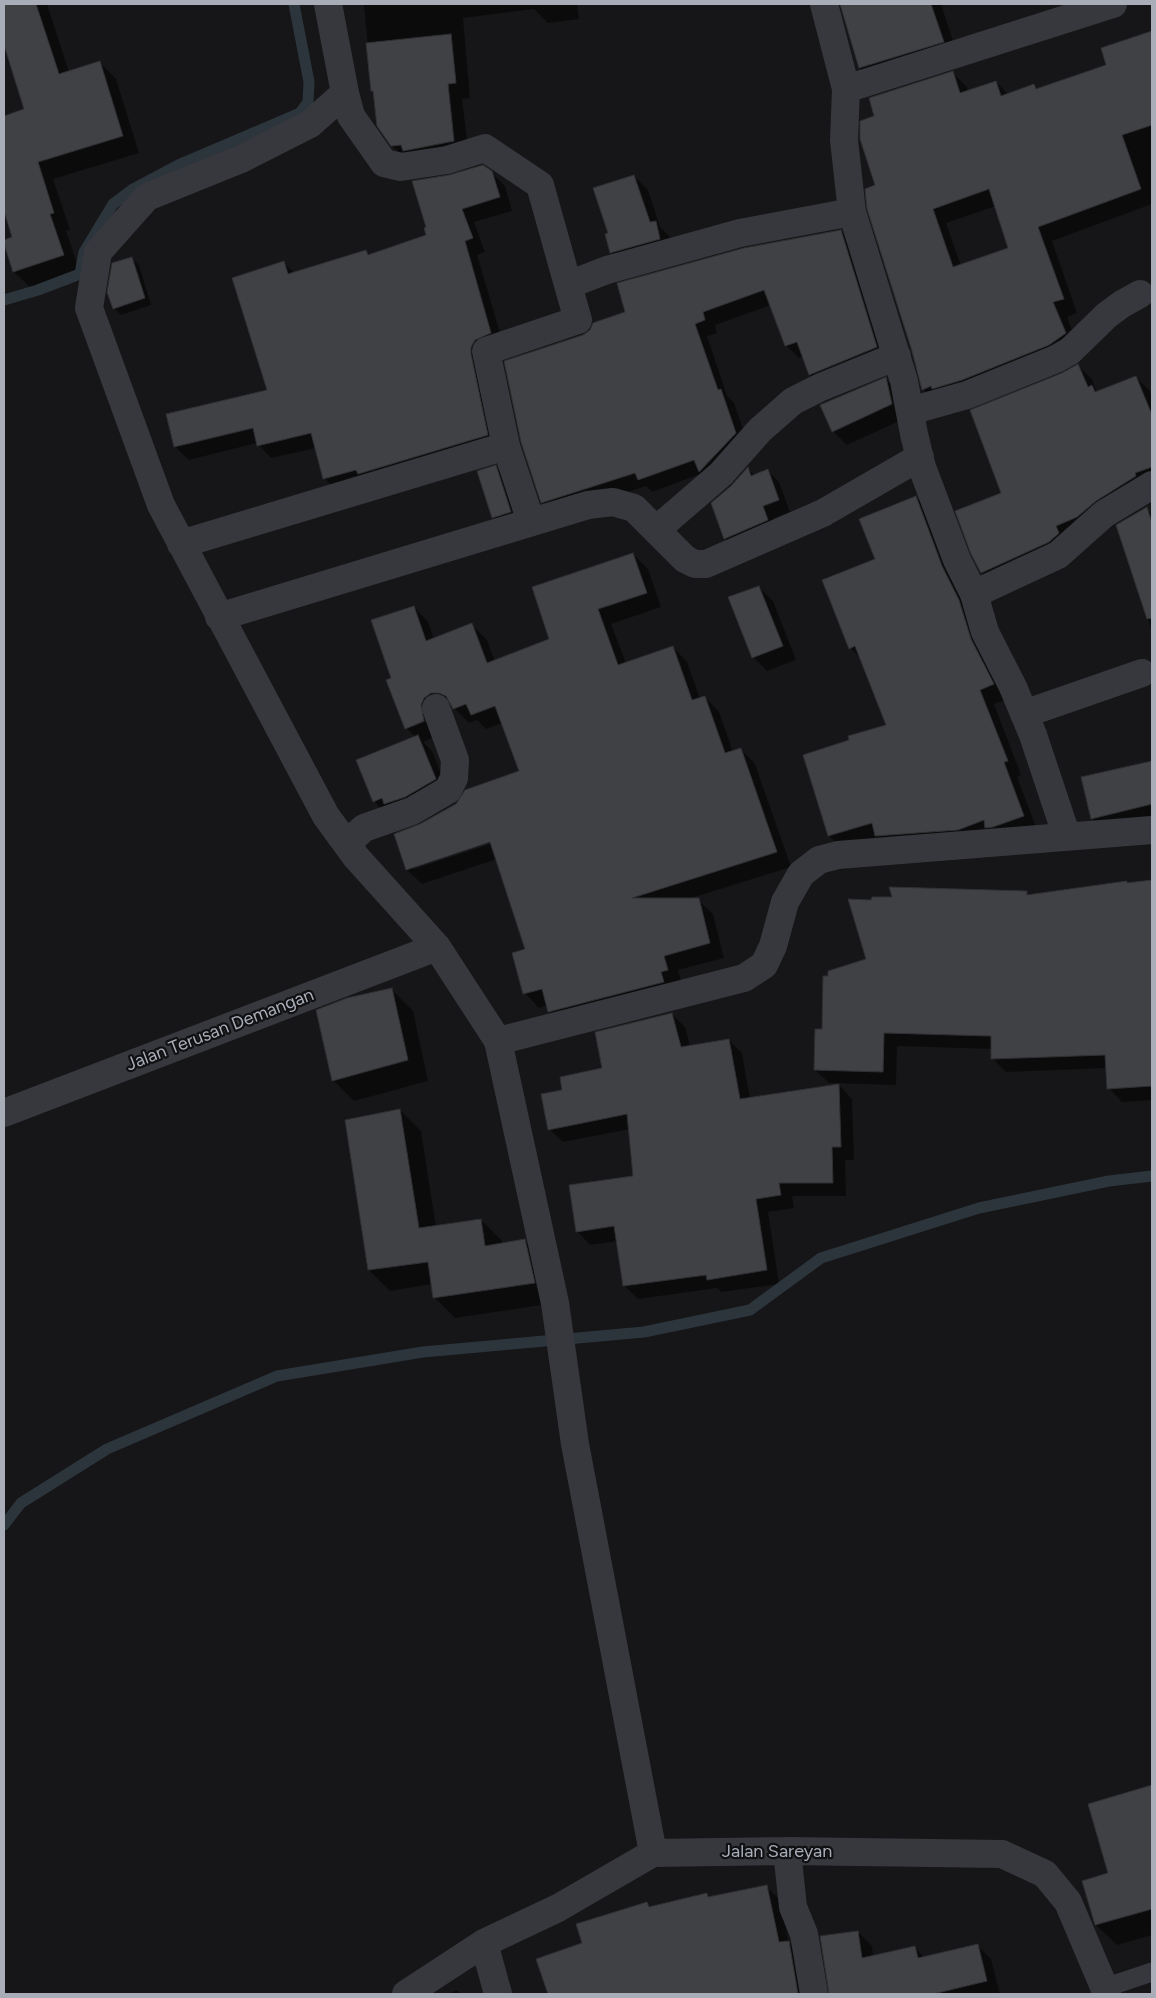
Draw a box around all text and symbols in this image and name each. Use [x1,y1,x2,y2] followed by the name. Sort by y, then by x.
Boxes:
[123,984,317,1076] street label: Jalan Terusan Demangan
[722,1841,832,1863] street label: Jalan Sareyan

